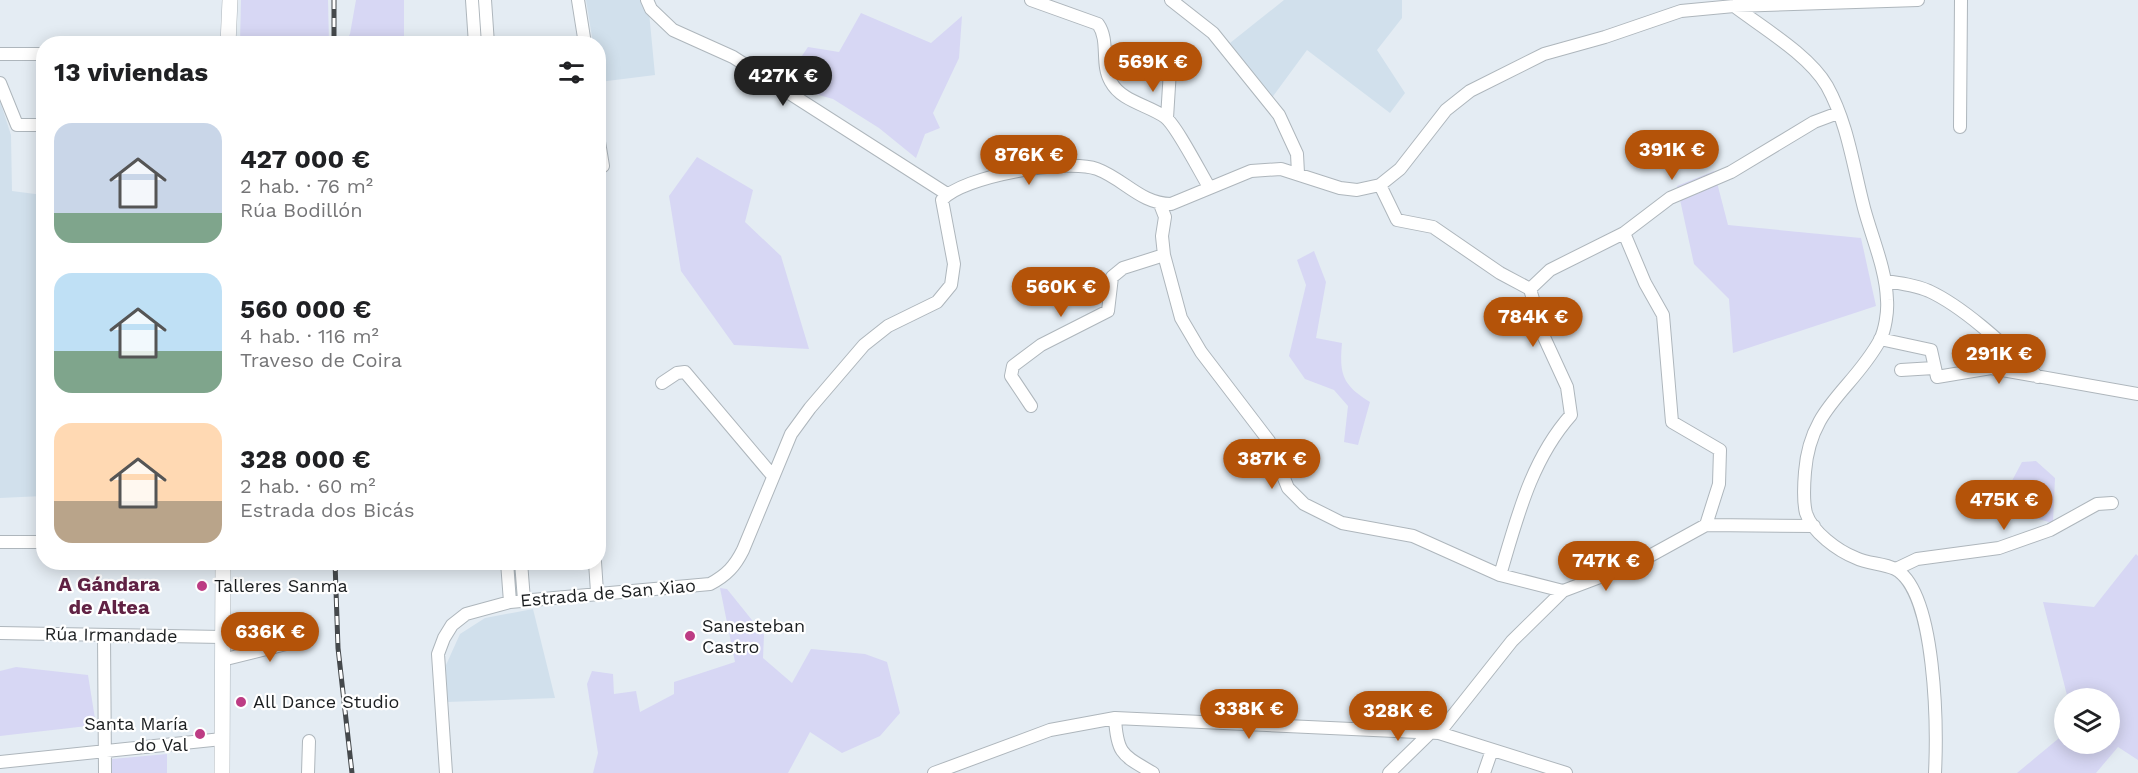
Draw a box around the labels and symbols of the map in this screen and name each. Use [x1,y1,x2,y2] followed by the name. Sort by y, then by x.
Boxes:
[1104,42,1202,93] pin: 569K €
[734,56,832,107] pin: 427K €
[1623,130,1721,181] pin: 391K €
[980,135,1078,186] pin: 876K €
[1012,267,1110,318] pin: 560K €
[1484,297,1582,348] pin: 784K €
[1950,334,2048,385] pin: 291K €
[1223,439,1321,490] pin: 387K €
[1955,480,2053,531] pin: 475K €
[1557,541,1655,592] pin: 747K €
[58,572,160,619] district label: A Gándara de Altea
[519,574,697,611] street label: Estrada de San Xiao
[214,575,348,596] place label: Talleres Sanma
[195,579,209,593] marker: Talleres Sanma
[221,612,319,663] pin: 636K €
[702,615,805,657] place label: Sanesteban Castro
[44,623,178,646] street label: Rúa Irmandade
[683,629,697,643] marker: Sanesteban Castro
[1200,689,1298,740] pin: 338K €
[253,691,399,712] place label: All Dance Studio
[1349,691,1447,742] pin: 328K €
[234,695,248,709] marker: All Dance Studio
[84,713,188,755] place label: Santa María do Val
[193,727,207,741] marker: Santa María do Val

